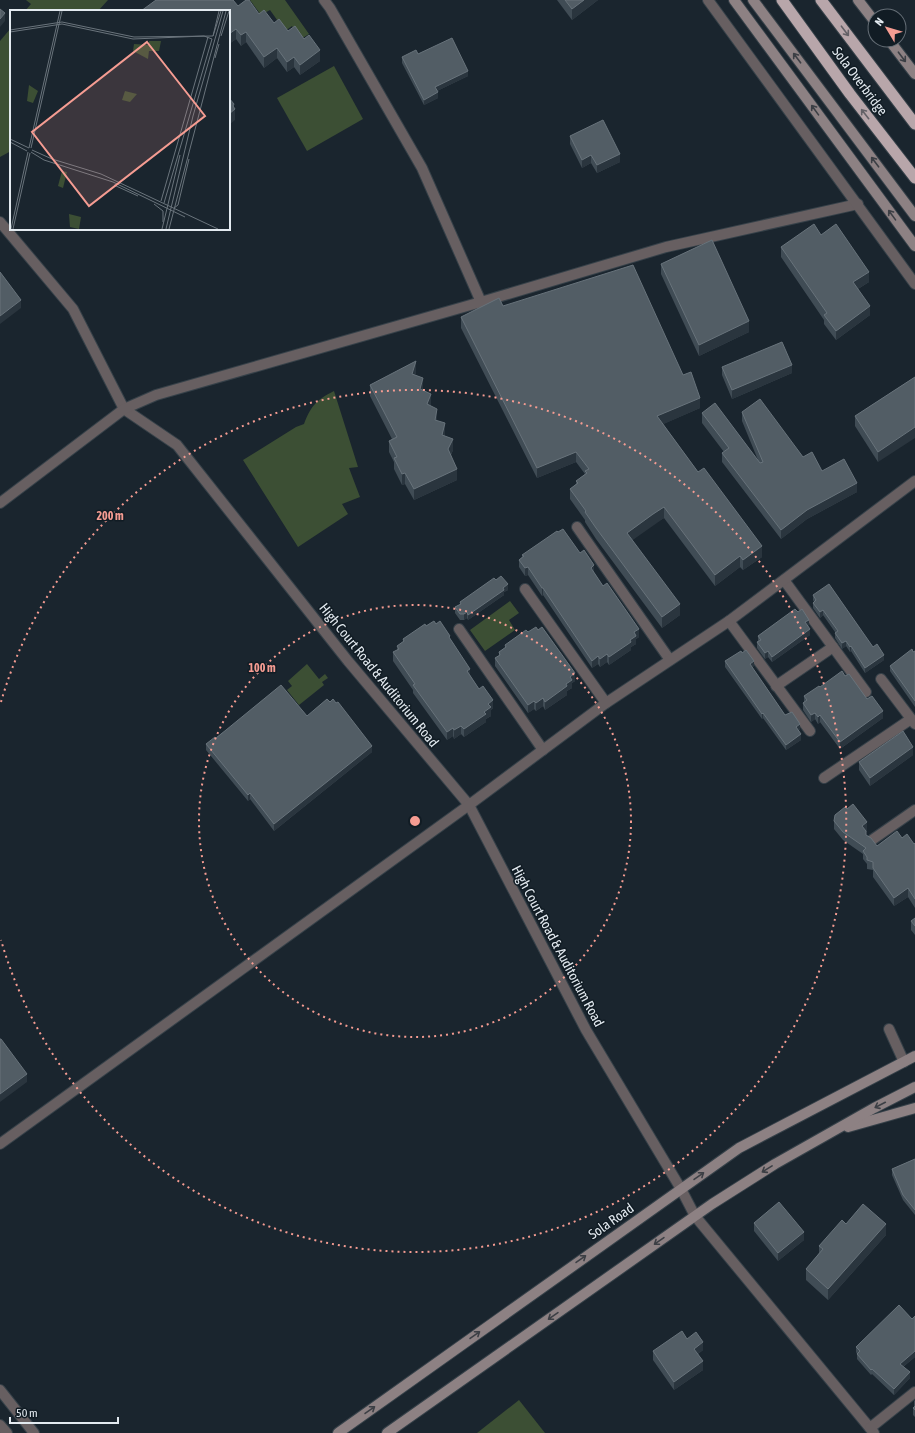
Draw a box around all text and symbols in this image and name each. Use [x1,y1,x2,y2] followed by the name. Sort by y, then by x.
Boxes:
[867,8,907,48] north arrow
[10,10,230,230] inset map
[872,16,886,28] text: N
[841,26,849,37] one-way arrow
[829,44,891,118] street label: Sola Overbridge
[898,51,906,62] one-way arrow
[793,53,801,64] one-way arrow
[810,105,819,116] one-way arrow
[861,108,869,119] one-way arrow
[871,157,879,168] one-way arrow
[887,209,896,220] one-way arrow
[96,509,124,523] text: 200 m
[316,600,442,750] street label: High Court Road & Auditorium Road
[248,661,276,675] text: 100 m
[408,814,422,828] centre of rings
[509,863,607,1029] street label: High Court Road & Auditorium Road
[874,1101,886,1109] one-way arrow
[762,1165,773,1173] one-way arrow
[693,1172,704,1180] one-way arrow
[585,1200,637,1242] street label: Sola Road
[654,1237,665,1245] one-way arrow
[576,1255,587,1263] one-way arrow
[548,1312,559,1320] one-way arrow
[470,1331,481,1339] one-way arrow
[10,1399,118,1425] scale bar
[16,1406,38,1420] text: 50 m
[364,1406,375,1414] one-way arrow

